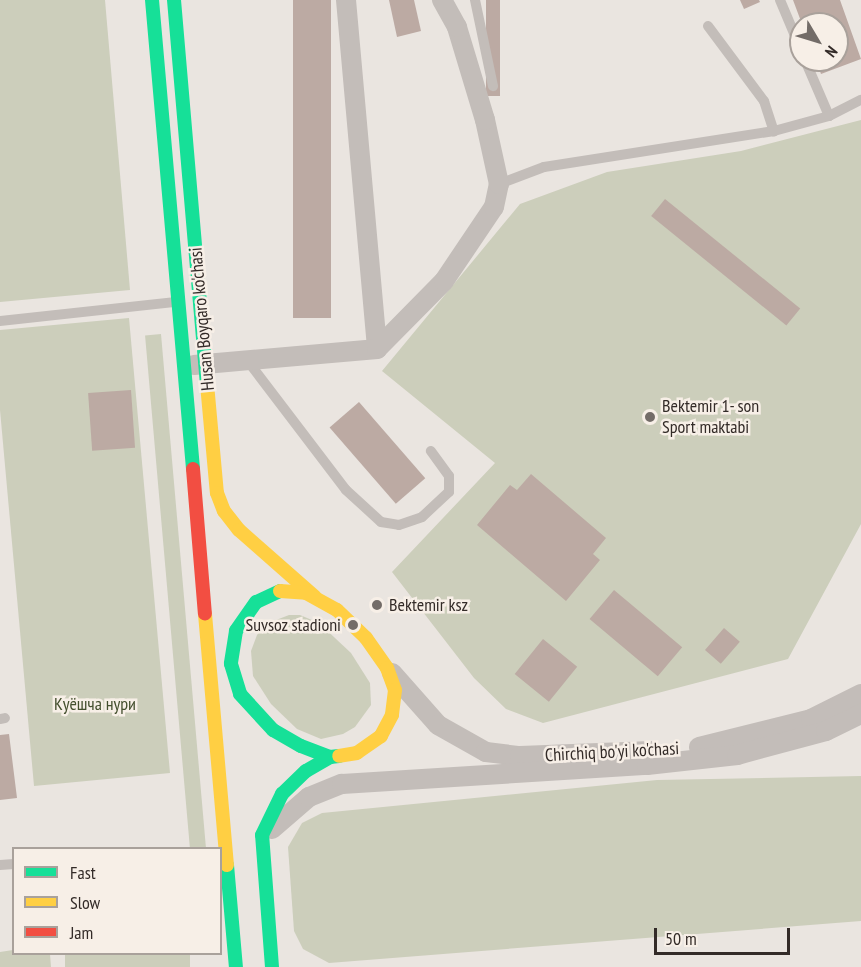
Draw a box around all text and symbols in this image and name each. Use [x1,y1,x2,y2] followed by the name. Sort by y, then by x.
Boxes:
[789,12,849,72] north arrow
[821,42,842,61] text: N
[185,246,219,392] street label: Husan Boyqaro ko'chasi
[662,396,760,438] place label: Bektemir 1- son Sport maktabi
[643,410,657,424] marker: Bektemir 1- son Sport maktabi
[389,594,468,616] place label: Bektemir ksz
[370,598,384,612] marker: Bektemir ksz
[245,614,341,636] place label: Suvsoz stadioni
[346,618,360,632] marker: Suvsoz stadioni
[54,693,136,715] park label: Куёшча нури
[544,738,680,766] street label: Chirchiq bo'yi ko'chasi
[12,847,222,955] legend
[70,861,96,884] text: Fast
[70,891,100,914] text: Slow
[657,916,794,954] scale bar
[70,921,93,944] text: Jam
[665,927,697,950] text: 50 m

